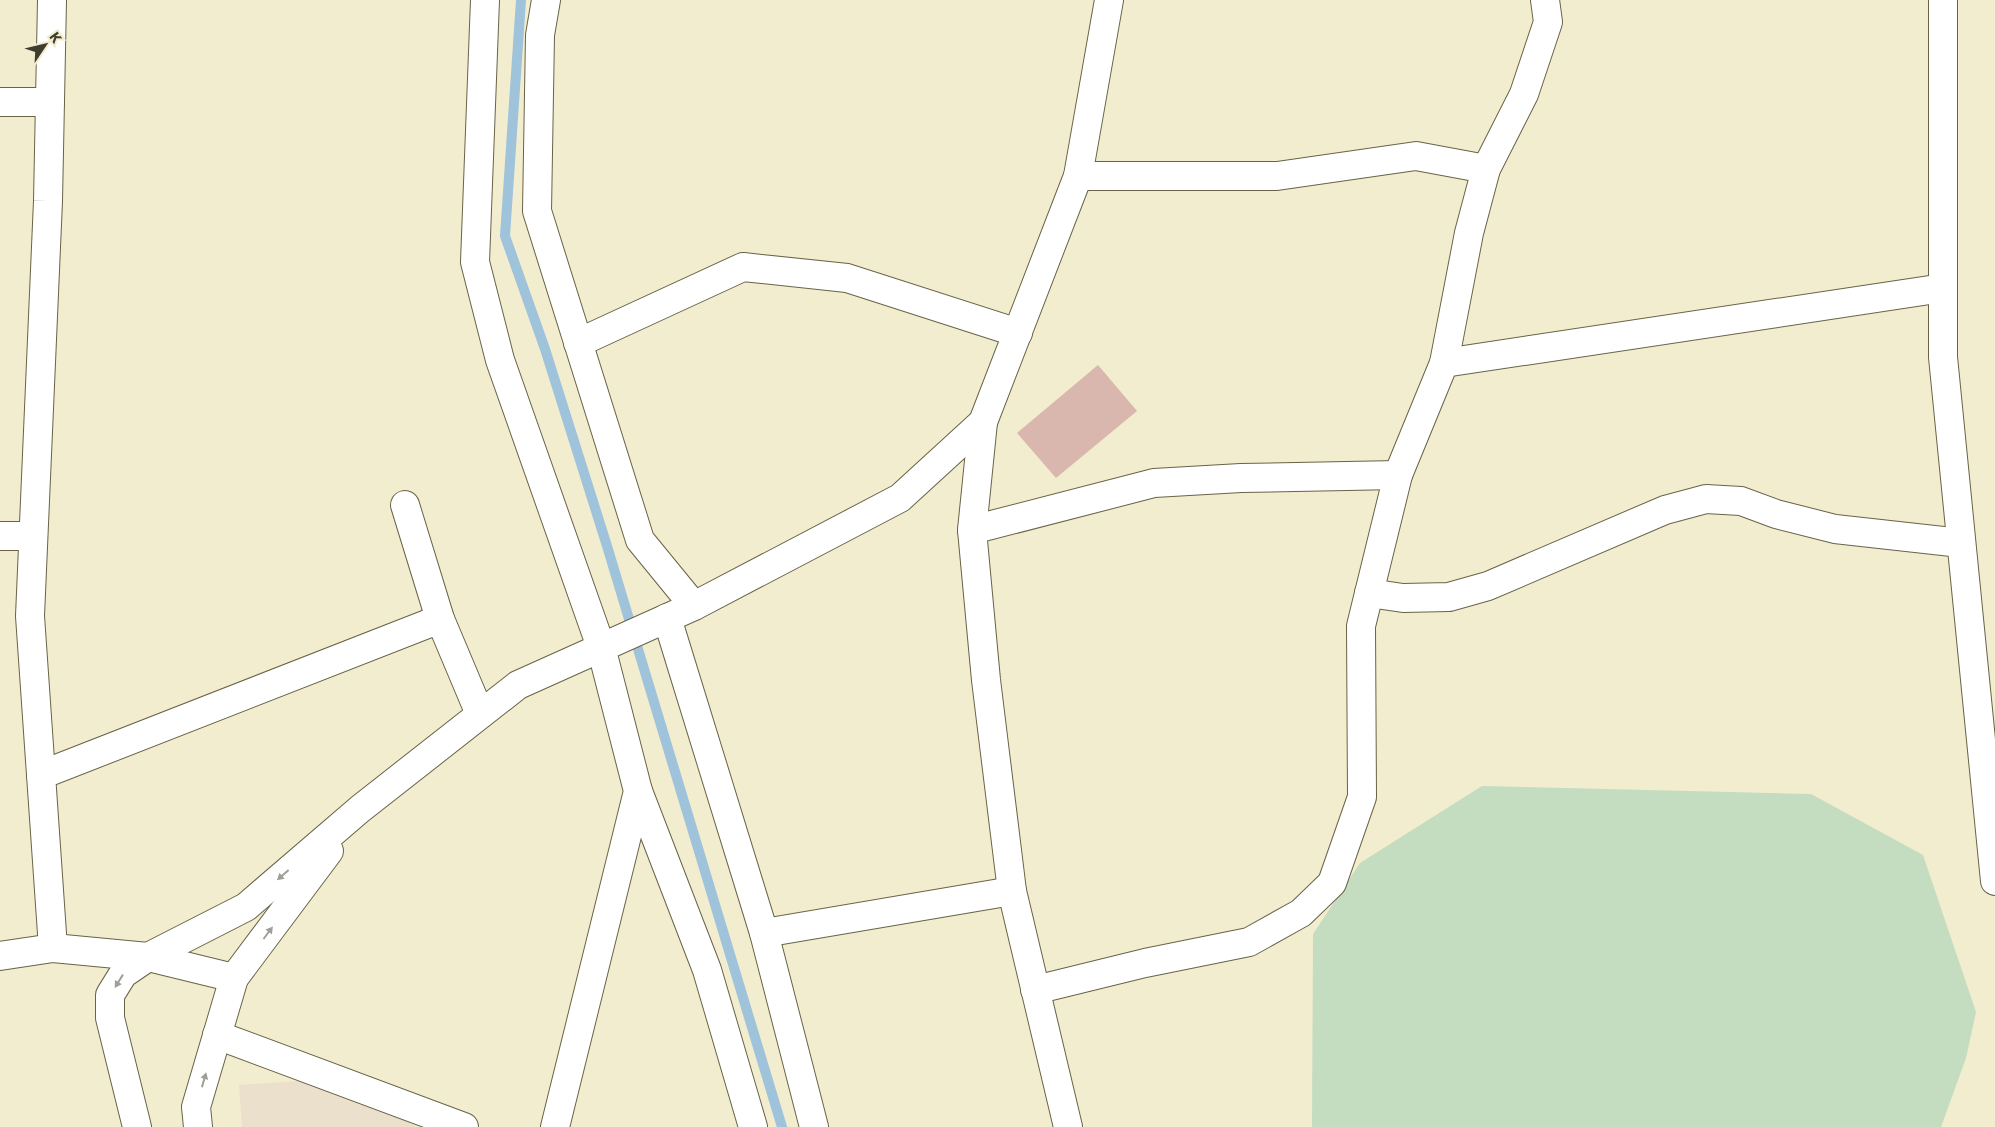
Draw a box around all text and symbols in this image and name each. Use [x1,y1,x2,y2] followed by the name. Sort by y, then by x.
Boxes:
[20,20,70,70] north arrow
[46,28,66,46] text: K
[278,869,290,881] one-way arrow
[262,927,273,940] one-way arrow
[114,974,123,988] one-way arrow
[200,1072,208,1087] one-way arrow

